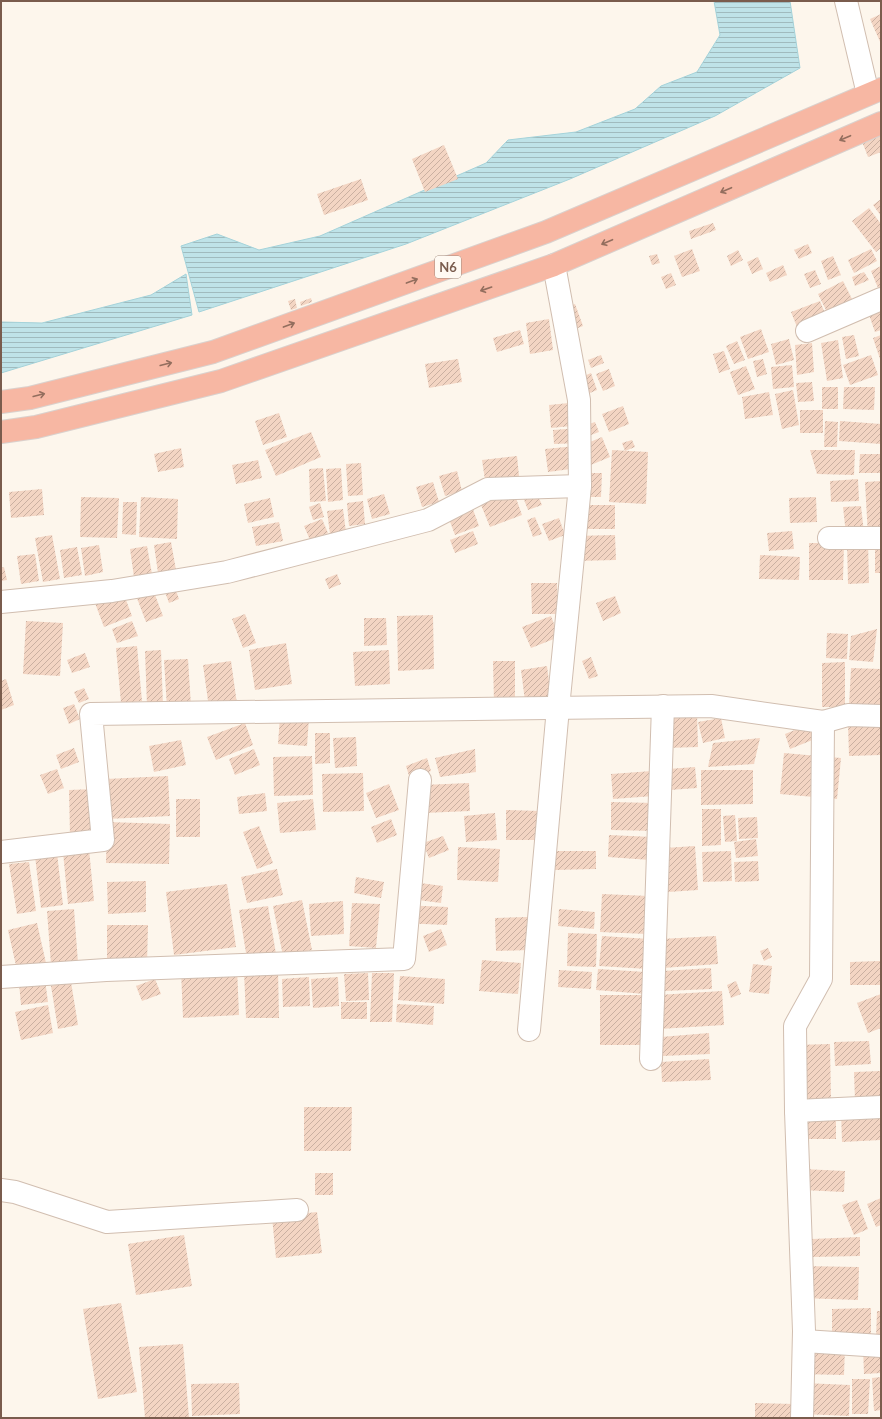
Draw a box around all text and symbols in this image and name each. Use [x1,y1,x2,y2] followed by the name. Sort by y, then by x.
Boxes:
[840,135,852,142] one-way arrow
[720,187,732,194] one-way arrow
[601,238,613,246] one-way arrow
[435,256,461,278] road number: N6
[405,276,417,284] one-way arrow
[480,285,492,293] one-way arrow
[283,320,295,328] one-way arrow
[159,360,172,367] one-way arrow
[33,391,46,399] one-way arrow

